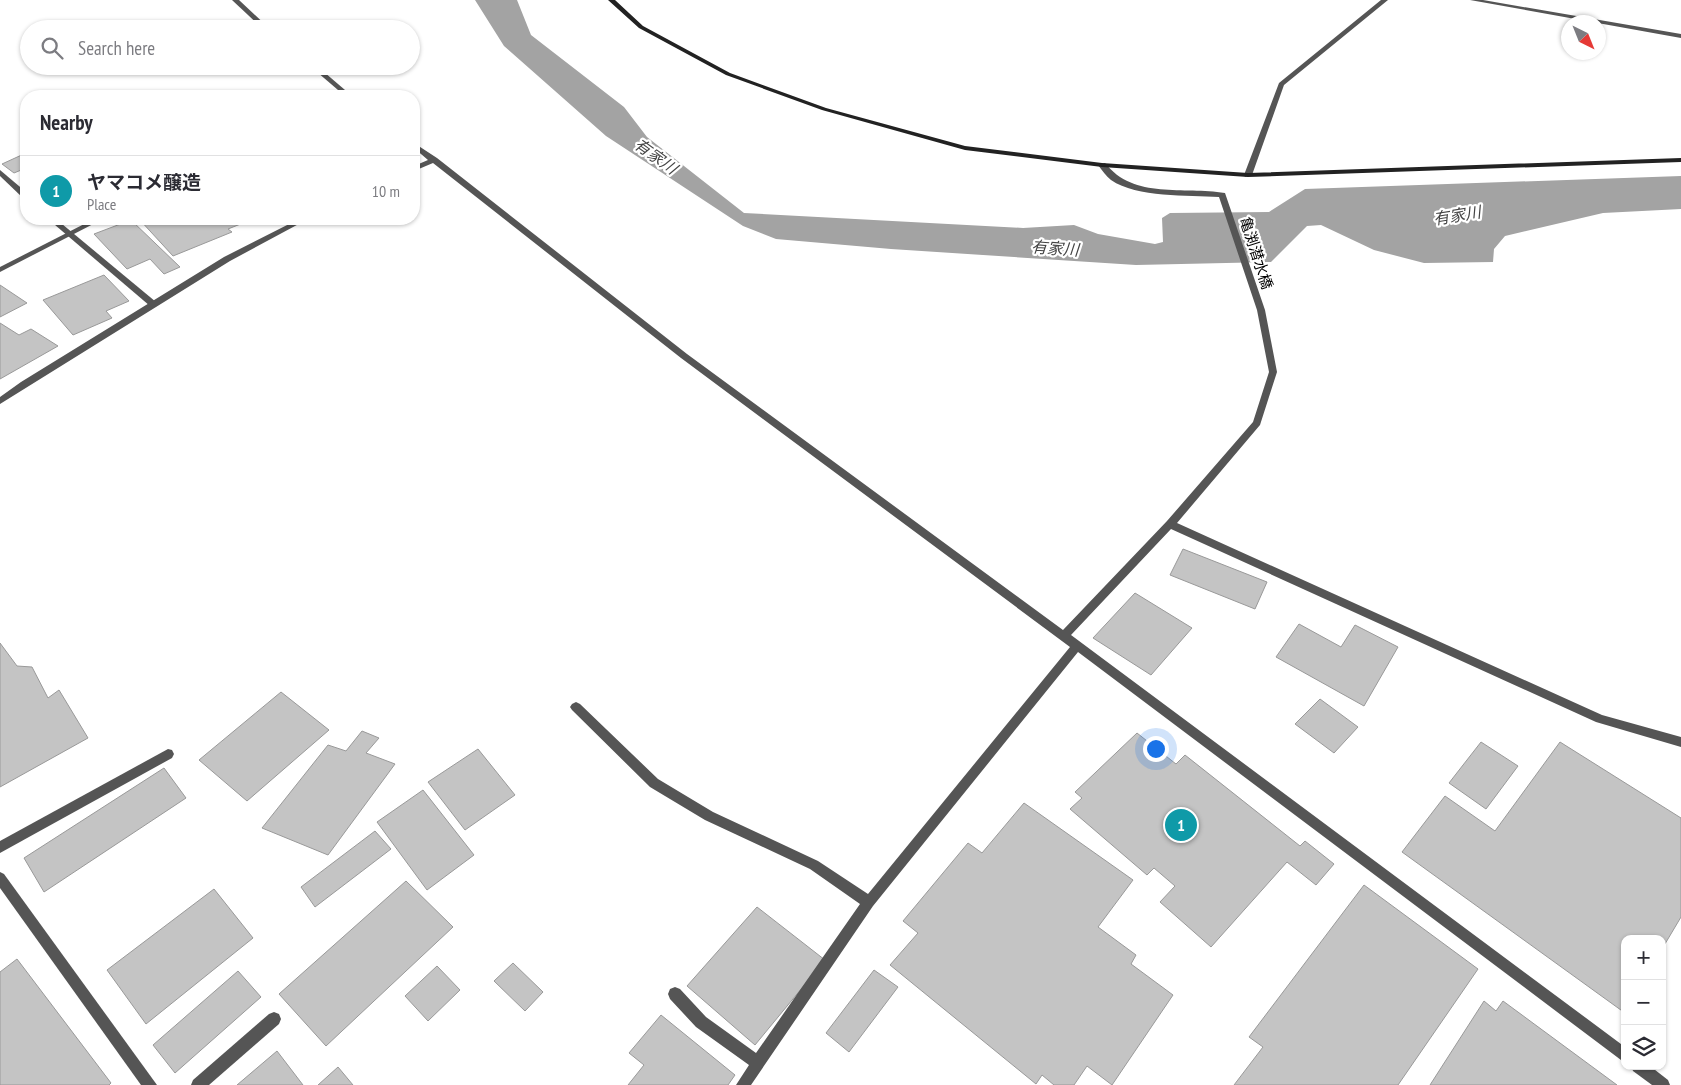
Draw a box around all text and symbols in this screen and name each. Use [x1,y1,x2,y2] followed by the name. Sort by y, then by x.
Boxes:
[1561,15,1606,60] north arrow
[20,20,420,75] search box
[38,34,66,62] icon: search
[78,36,155,60] text: Search here
[40,109,93,136] text: Nearby
[631,134,683,179] water label: 有家川
[87,170,201,194] text: ヤマコメ醸造
[52,181,60,201] text: 1
[372,181,400,201] text: 10 m
[87,194,116,214] text: Place
[1432,201,1484,229] water label: 有家川
[1236,214,1277,291] street label: 亀渕潜水橋
[1030,236,1082,260] water label: 有家川
[1143,736,1169,762] your location
[1165,806,1197,844] pin: 1
[1621,935,1666,1070] map controls
[1621,935,1666,980] button: +
[1621,980,1666,1025] button: −
[1621,1025,1666,1070] button: layers

